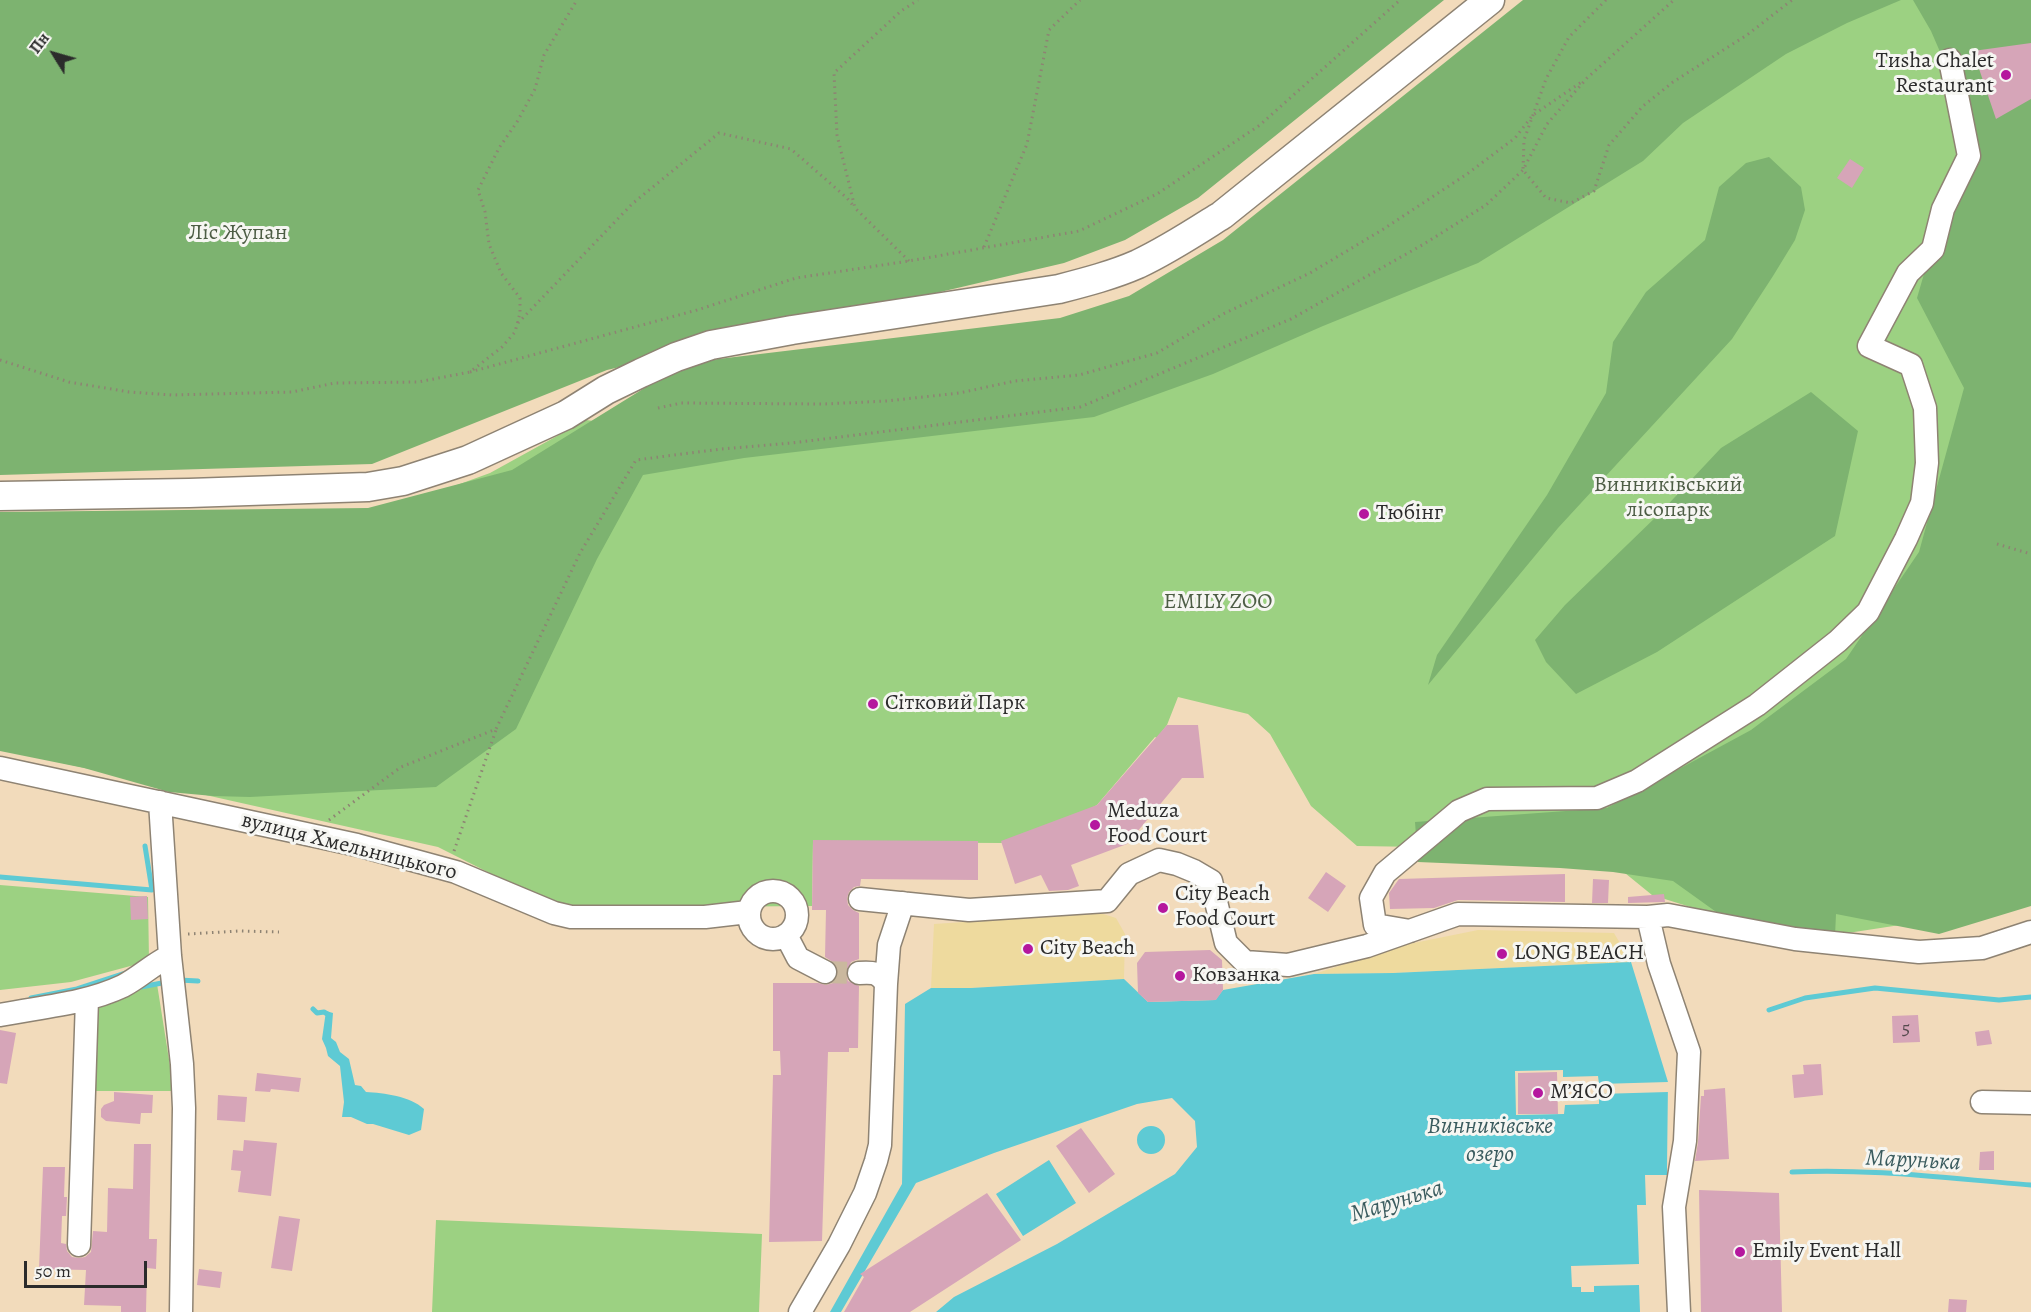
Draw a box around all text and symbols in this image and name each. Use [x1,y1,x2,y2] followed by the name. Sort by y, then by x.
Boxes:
[24,24,84,84] north arrow
[25,28,55,58] text: Пн
[1876,49,1994,100] place label: Tиsha Chalet Restaurant
[1999,68,2013,82] marker: Tиsha Chalet Restaurant
[188,221,288,247] park label: Ліс Жупан
[1594,473,1742,524] park label: Винниківський лісопарк
[1376,501,1443,527] place label: Тюбінг
[1357,507,1371,521] marker: Тюбінг
[1164,590,1272,616] park label: EMILY ZOO
[885,691,1025,717] place label: Сітковий Парк
[866,697,880,711] marker: Сітковий Парк
[1107,799,1207,850] place label: Meduza Food Court
[239,807,459,887] street label: вулиця Хмельницького
[1088,818,1102,832] marker: Meduza Food Court
[1175,882,1275,933] place label: City Beach Food Court
[1156,901,1170,915] marker: City Beach Food Court
[1040,936,1135,962] place label: City Beach
[1514,941,1644,967] place label: LONG BEACH
[1021,942,1035,956] marker: City Beach
[1495,947,1509,961] marker: LONG BEACH
[1192,963,1280,989] place label: Ковзанка
[1173,969,1187,983] marker: Ковзанка
[1902,1017,1910,1041] house number: 5
[1550,1080,1613,1106] place label: М’ЯСО
[1531,1086,1545,1100] marker: М’ЯСО
[1427,1113,1553,1169] water label: Винниківське озеро
[1865,1144,1961,1178] water label: Марунька
[1347,1174,1447,1230] water label: Марунька
[1752,1239,1901,1265] place label: Emily Event Hall
[1733,1245,1747,1259] marker: Emily Event Hall
[27,1249,150,1287] scale bar
[35,1259,71,1283] text: 50 m

